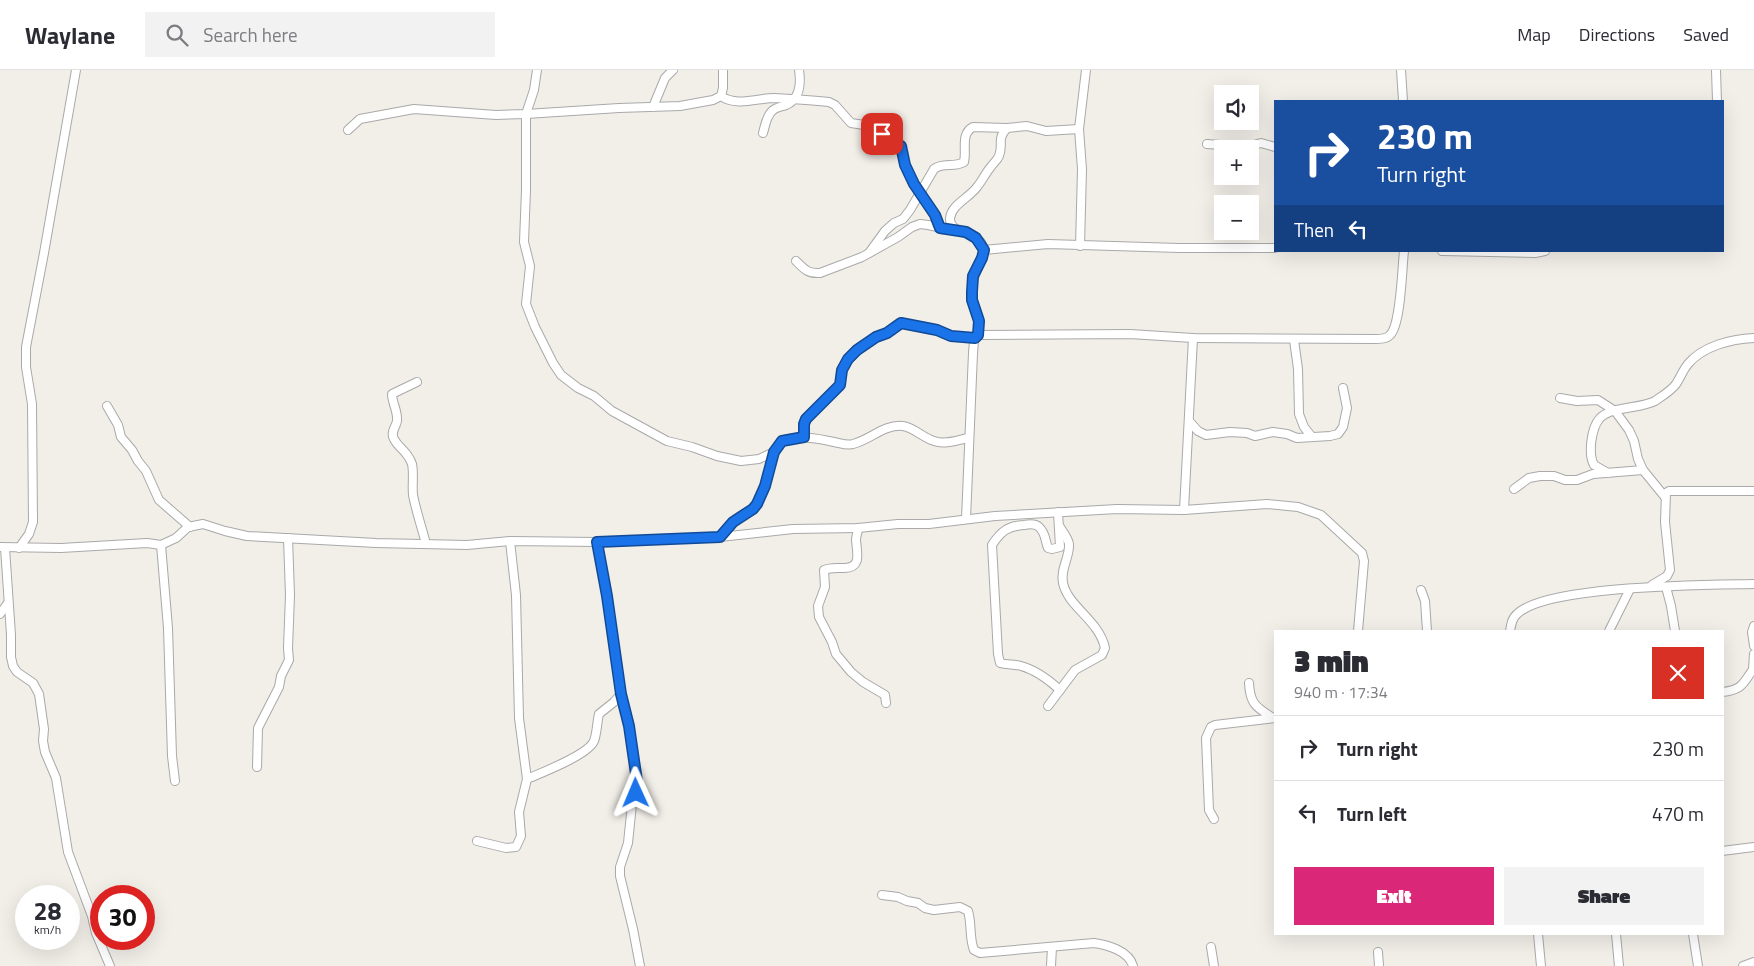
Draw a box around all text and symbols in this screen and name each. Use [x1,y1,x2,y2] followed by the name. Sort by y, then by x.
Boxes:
[145,12,495,57] search box
[25,17,115,53] text: Waylane
[203,20,298,49] text: Search here
[163,21,191,49] icon: search
[1517,21,1551,48] text: Map
[1579,21,1655,48] text: Directions
[1683,21,1729,48] text: Saved
[1214,85,1259,240] map controls
[1214,85,1259,130] button: sound
[1377,109,1473,163] text: 230 m
[861,113,903,155] pin
[868,120,896,148] icon: arrive
[1294,120,1359,185] icon: right
[1214,140,1259,185] button: +
[1377,157,1466,191] text: Turn right
[1214,195,1259,240] button: −
[1294,215,1334,244] text: Then
[1344,215,1372,243] icon: left
[1294,638,1369,684] text: 3 min
[1652,647,1704,699] button: close
[1294,680,1388,704] text: 940 m · 17:34
[1294,734,1322,762] icon: right
[1337,734,1418,763] text: Turn right
[1652,734,1704,763] text: 230 m
[609,766,661,818] position arrow
[1294,799,1322,827] icon: left
[1337,799,1407,828] text: Turn left
[1652,799,1704,828] text: 470 m
[1294,867,1494,925] button: Exit
[1504,867,1704,925] button: Share
[90,885,155,950] speed limit sign: 30
[33,892,62,930] text: 28
[34,920,61,939] text: km/h

